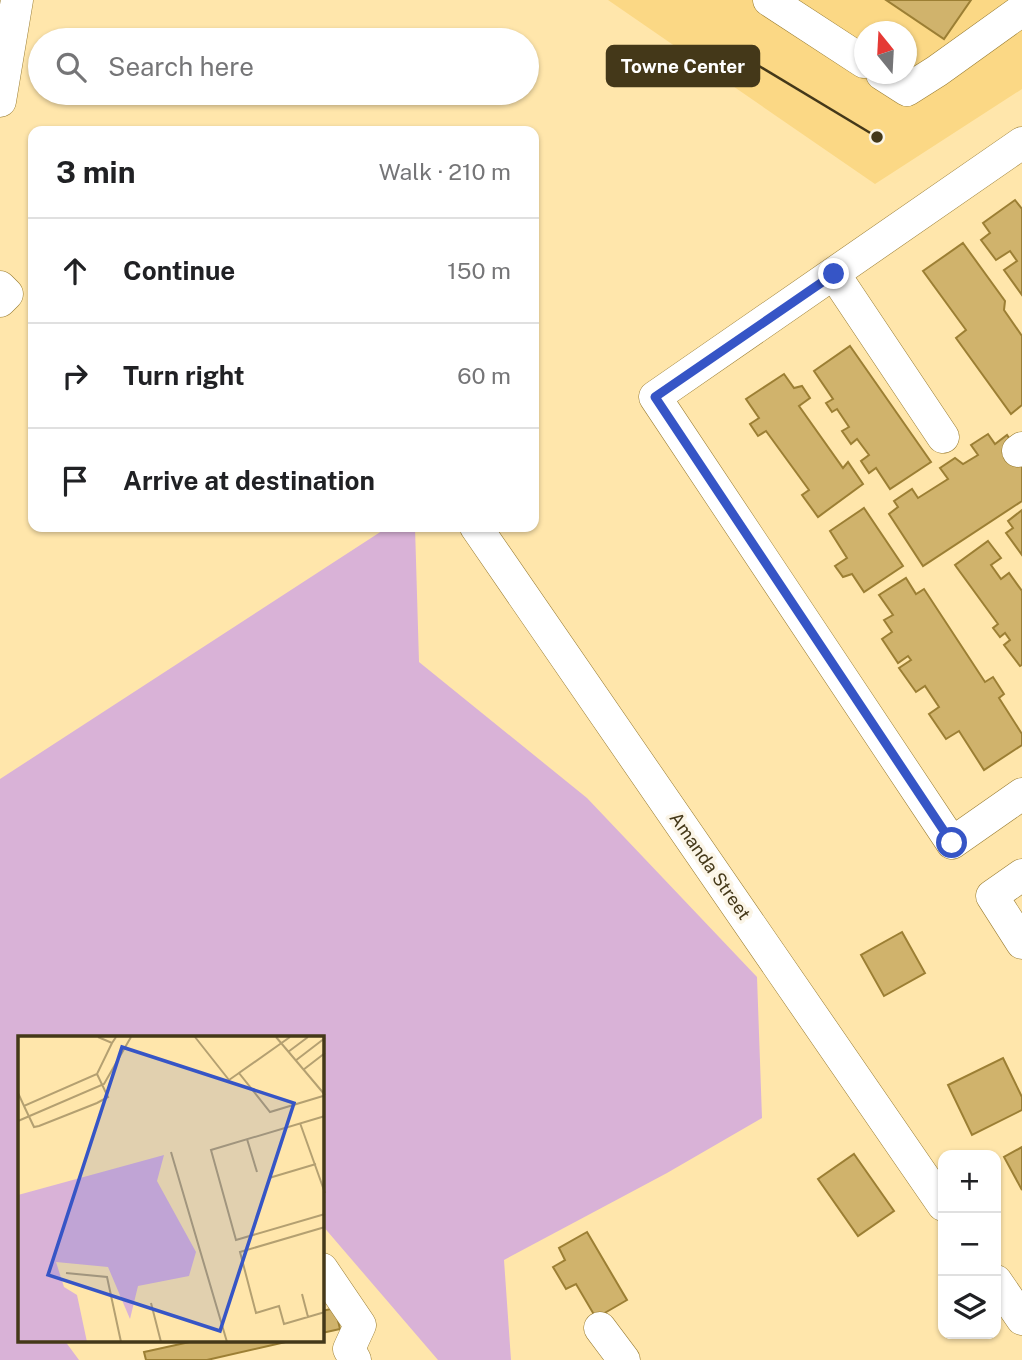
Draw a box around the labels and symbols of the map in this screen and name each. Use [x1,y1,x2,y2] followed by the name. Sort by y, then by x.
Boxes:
[854,21,917,84] north arrow
[607,46,759,86] callout: Towne Center
[621,55,745,77] text: Towne Center
[818,258,849,289] route end
[666,808,755,923] street label: Amanda Street
[936,827,967,858] route start
[18,1036,324,1342] inset map

